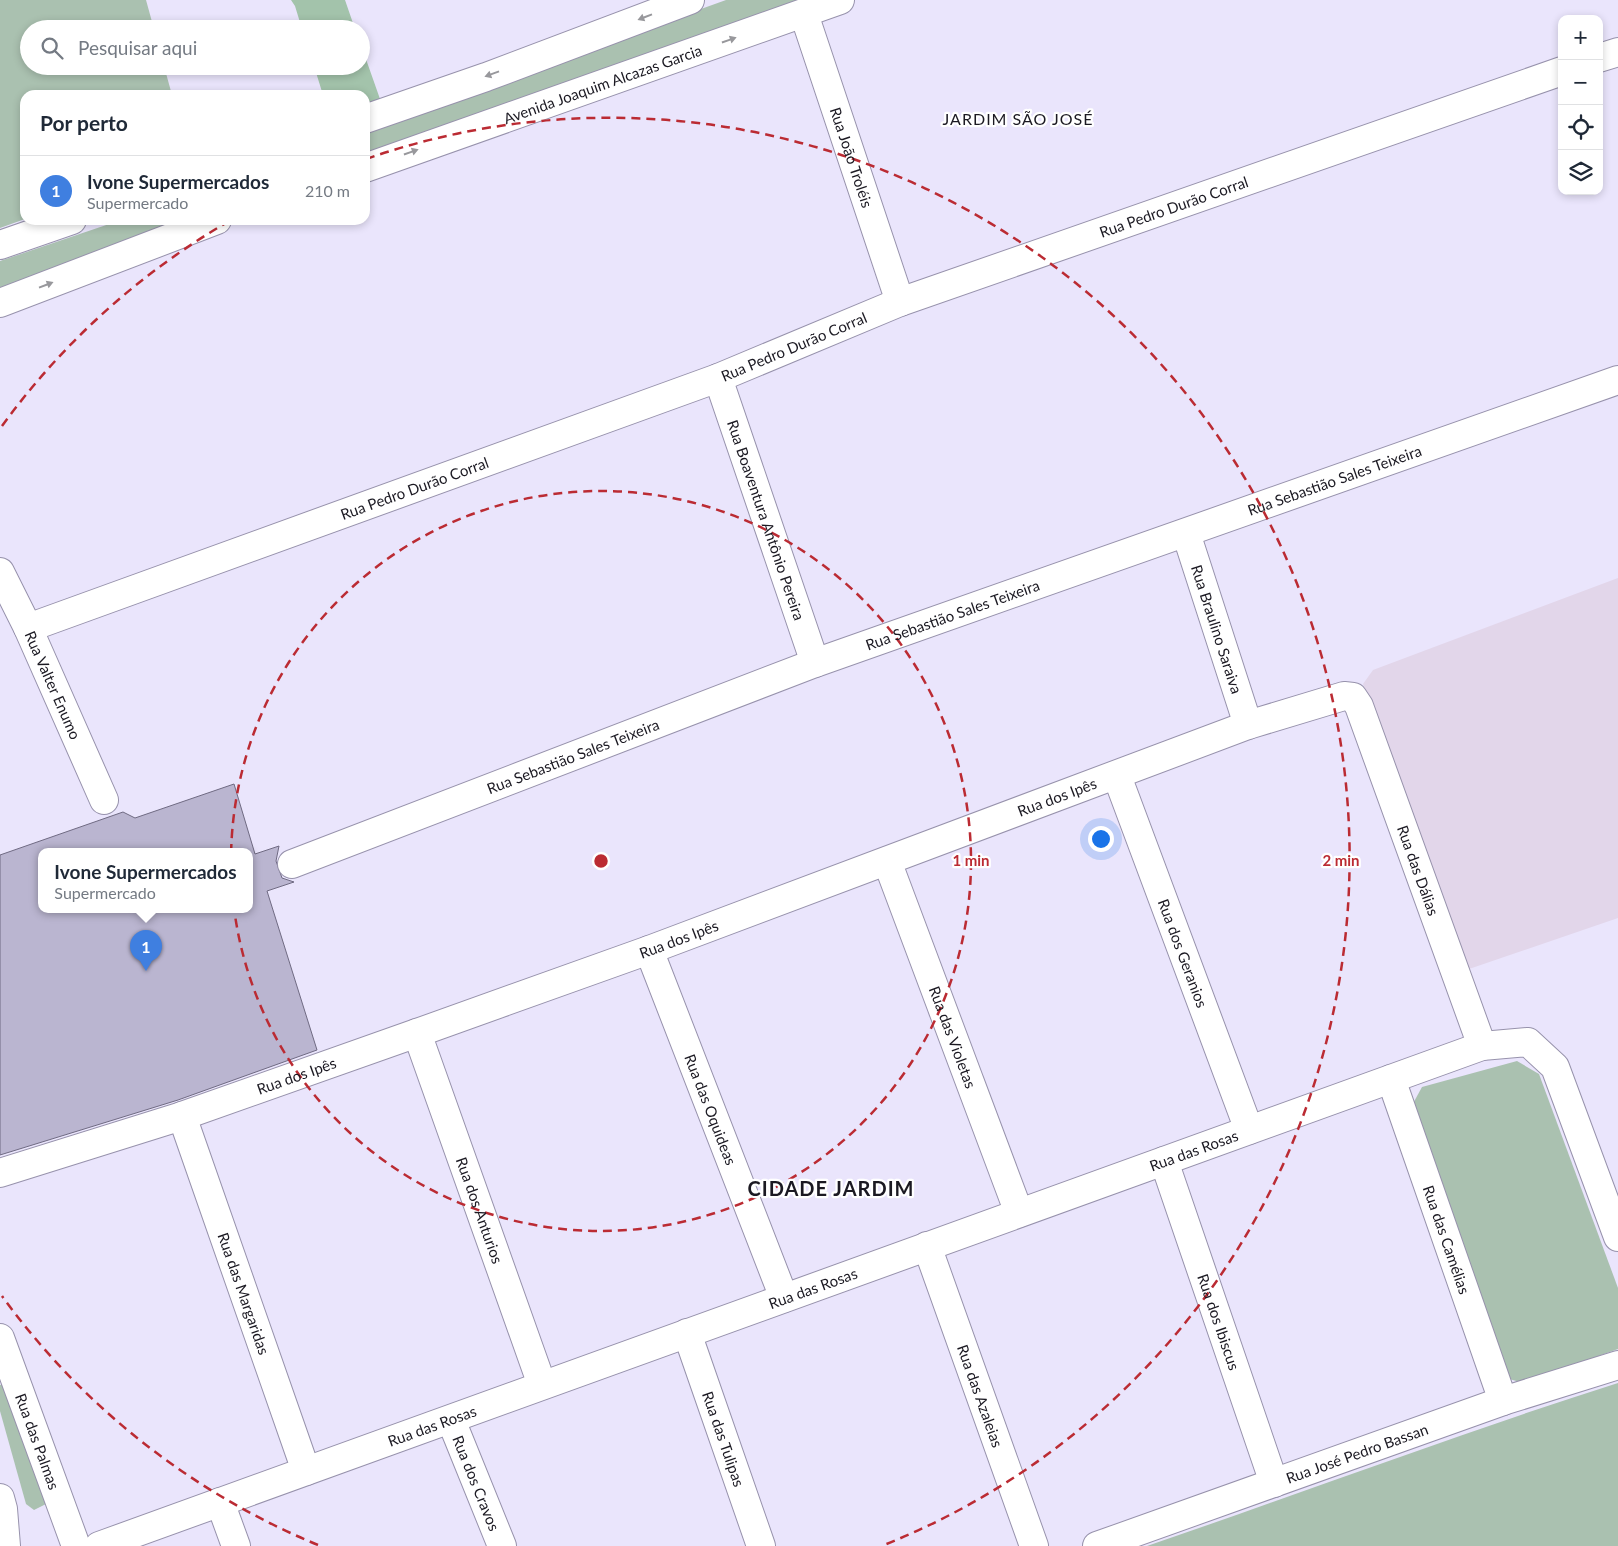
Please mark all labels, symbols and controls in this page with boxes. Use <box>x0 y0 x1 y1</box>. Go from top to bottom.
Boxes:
one-way arrow <box>637 14 652 21</box>
map controls <box>1558 15 1603 195</box>
button: + <box>1558 15 1603 60</box>
search box <box>20 20 370 75</box>
icon: search <box>38 34 66 62</box>
text: Pesquisar aqui <box>78 36 197 59</box>
one-way arrow <box>722 36 737 43</box>
street label: Avenida Joaquim Alcazas Garcia <box>501 41 704 127</box>
button: − <box>1558 60 1603 105</box>
one-way arrow <box>485 71 500 78</box>
street label: Rua João Troléis <box>827 105 877 210</box>
button: locate <box>1558 105 1603 150</box>
district label: JARDIM SÃO JOSÉ <box>943 109 1094 128</box>
text: Por perto <box>40 110 128 135</box>
one-way arrow <box>404 148 419 156</box>
button: layers <box>1558 150 1603 195</box>
text: Ivone Supermercados <box>87 170 269 193</box>
street label: Rua Pedro Durão Corral <box>1097 172 1250 241</box>
text: 1 <box>51 181 61 200</box>
text: 210 m <box>305 181 350 200</box>
text: Supermercado <box>87 193 188 212</box>
one-way arrow <box>38 281 53 288</box>
street label: Rua Pedro Durão Corral <box>718 308 869 385</box>
street label: Rua Boaventura Antônio Pereira <box>724 417 809 623</box>
street label: Rua Sebastião Sales Teixeira <box>1245 441 1424 519</box>
street label: Rua Pedro Durão Corral <box>338 453 491 523</box>
street label: Rua Braulino Saraiva <box>1188 562 1246 696</box>
street label: Rua Sebastião Sales Teixeira <box>863 576 1042 653</box>
street label: Rua Valter Enumo <box>21 628 85 742</box>
street label: Rua Sebastião Sales Teixeira <box>484 715 662 797</box>
street label: Rua dos Ipês <box>1015 774 1099 820</box>
street label: Rua das Dálias <box>1394 823 1443 918</box>
your location <box>1088 826 1114 852</box>
popup <box>38 848 253 913</box>
text: 1 min <box>952 851 990 869</box>
text: 2 min <box>1322 851 1360 869</box>
centre of rings <box>592 852 610 870</box>
text: Ivone Supermercados <box>54 860 237 883</box>
text: Supermercado <box>54 883 156 902</box>
street label: Rua dos Geranios <box>1155 896 1211 1010</box>
street label: Rua dos Ipês <box>637 916 721 962</box>
pin: 1 <box>130 930 162 971</box>
street label: Rua das Violetas <box>926 984 980 1091</box>
street label: Rua das Oquideas <box>681 1051 741 1167</box>
street label: Rua dos Ipês <box>254 1053 338 1098</box>
street label: Rua das Rosas <box>1147 1126 1240 1175</box>
street label: Rua dos Anturios <box>453 1154 507 1266</box>
district label: CIDADE JARDIM <box>748 1176 914 1200</box>
street label: Rua das Camélias <box>1420 1183 1474 1296</box>
street label: Rua das Margaridas <box>214 1230 274 1357</box>
street label: Rua das Rosas <box>766 1264 860 1312</box>
street label: Rua dos Ibiscus <box>1194 1271 1244 1372</box>
street label: Rua das Azaleias <box>954 1342 1007 1450</box>
street label: Rua das Tulipas <box>699 1389 749 1489</box>
street label: Rua das Palmas <box>12 1391 64 1492</box>
street label: Rua das Rosas <box>385 1401 479 1450</box>
street label: Rua José Pedro Bassan <box>1283 1420 1430 1487</box>
street label: Rua dos Cravos <box>449 1433 504 1533</box>

